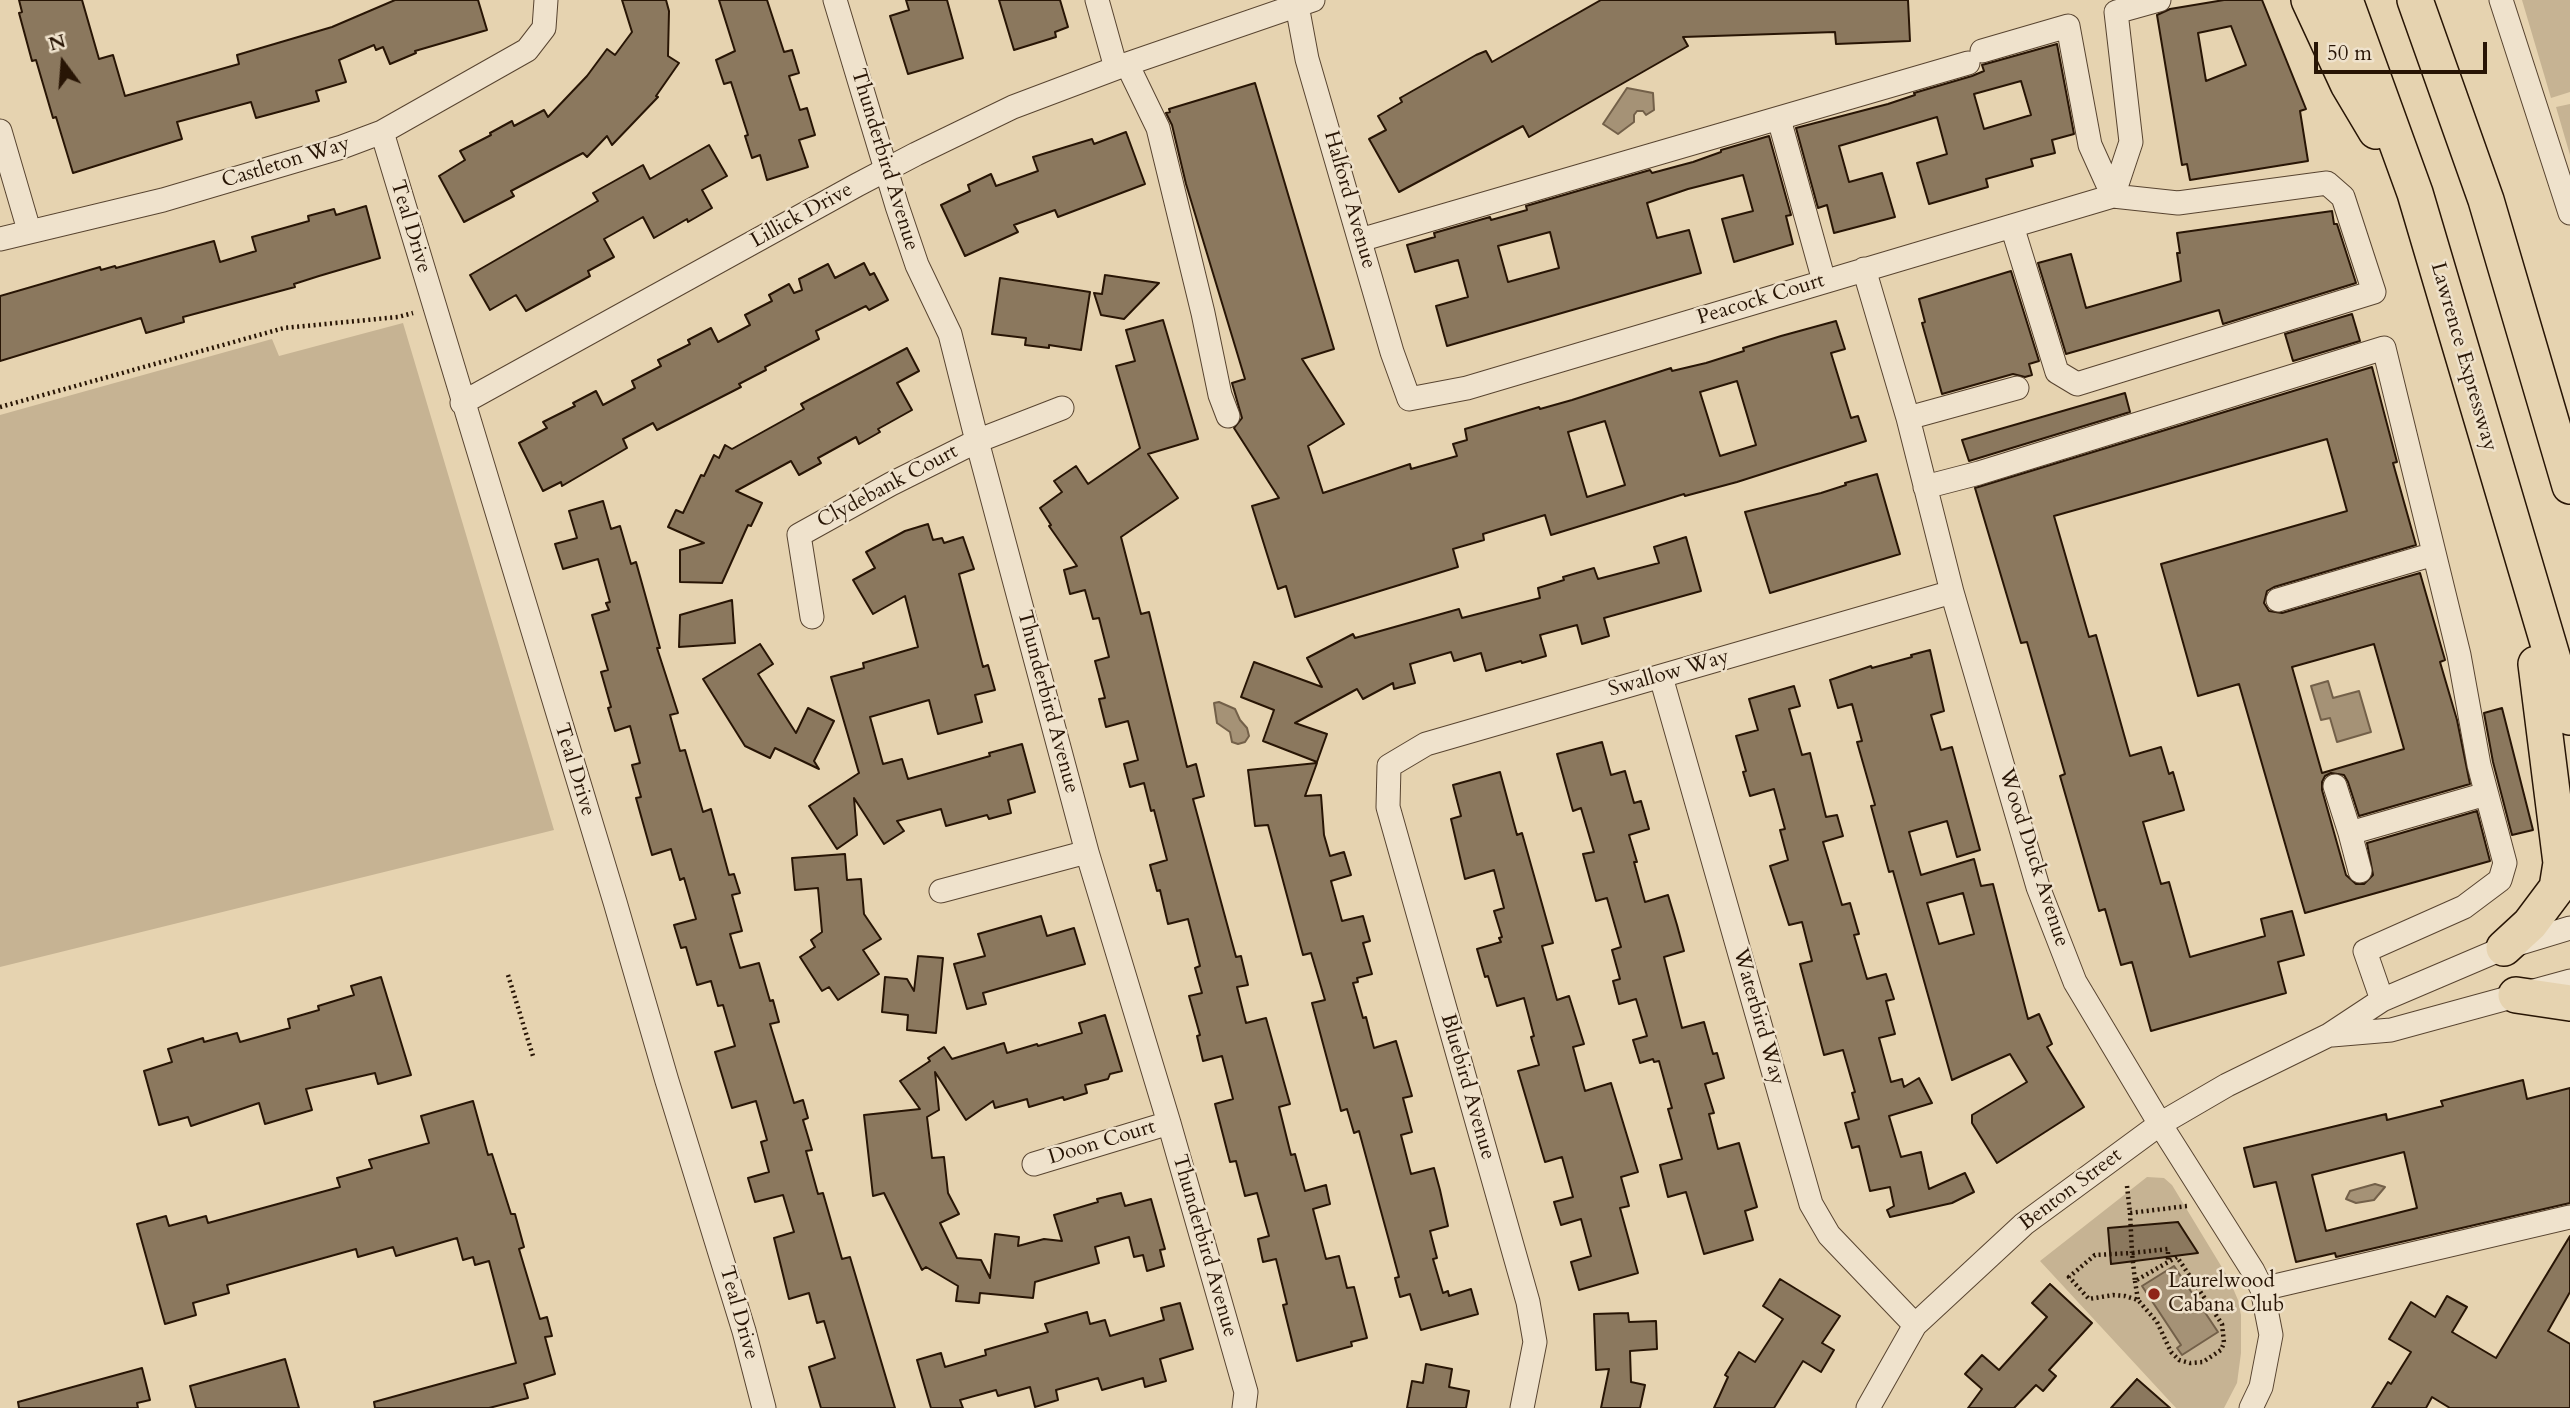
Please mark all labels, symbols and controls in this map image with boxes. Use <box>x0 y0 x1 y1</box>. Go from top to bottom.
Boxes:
north arrow <box>28 28 98 98</box>
text: N <box>46 28 69 58</box>
scale bar <box>2318 28 2491 72</box>
text: 50 m <box>2327 39 2372 68</box>
street label: Thunderbird Avenue <box>844 66 924 254</box>
street label: Halford Avenue <box>1317 128 1381 272</box>
street label: Castleton Way <box>219 132 353 194</box>
street label: Teal Drive <box>384 178 436 276</box>
street label: Lillick Drive <box>747 178 857 254</box>
street label: Lawrence Expressway <box>2424 260 2502 454</box>
street label: Peacock Court <box>1694 269 1828 331</box>
street label: Clydebank Court <box>813 439 963 535</box>
street label: Thunderbird Avenue <box>1010 608 1084 796</box>
street label: Swallow Way <box>1606 645 1732 703</box>
street label: Teal Drive <box>548 721 600 819</box>
street label: Wood Duck Avenue <box>1992 766 2074 950</box>
street label: Waterbird Way <box>1726 946 1790 1088</box>
street label: Bluebird Avenue <box>1434 1011 1500 1163</box>
street label: Doon Court <box>1045 1115 1159 1171</box>
street label: Benton Street <box>2015 1143 2127 1237</box>
street label: Thunderbird Avenue <box>1166 1152 1242 1340</box>
street label: Teal Drive <box>713 1263 763 1363</box>
place label: Laurelwood Cabana Club <box>2168 1269 2284 1319</box>
marker: Laurelwood Cabana Club <box>2146 1286 2162 1302</box>

